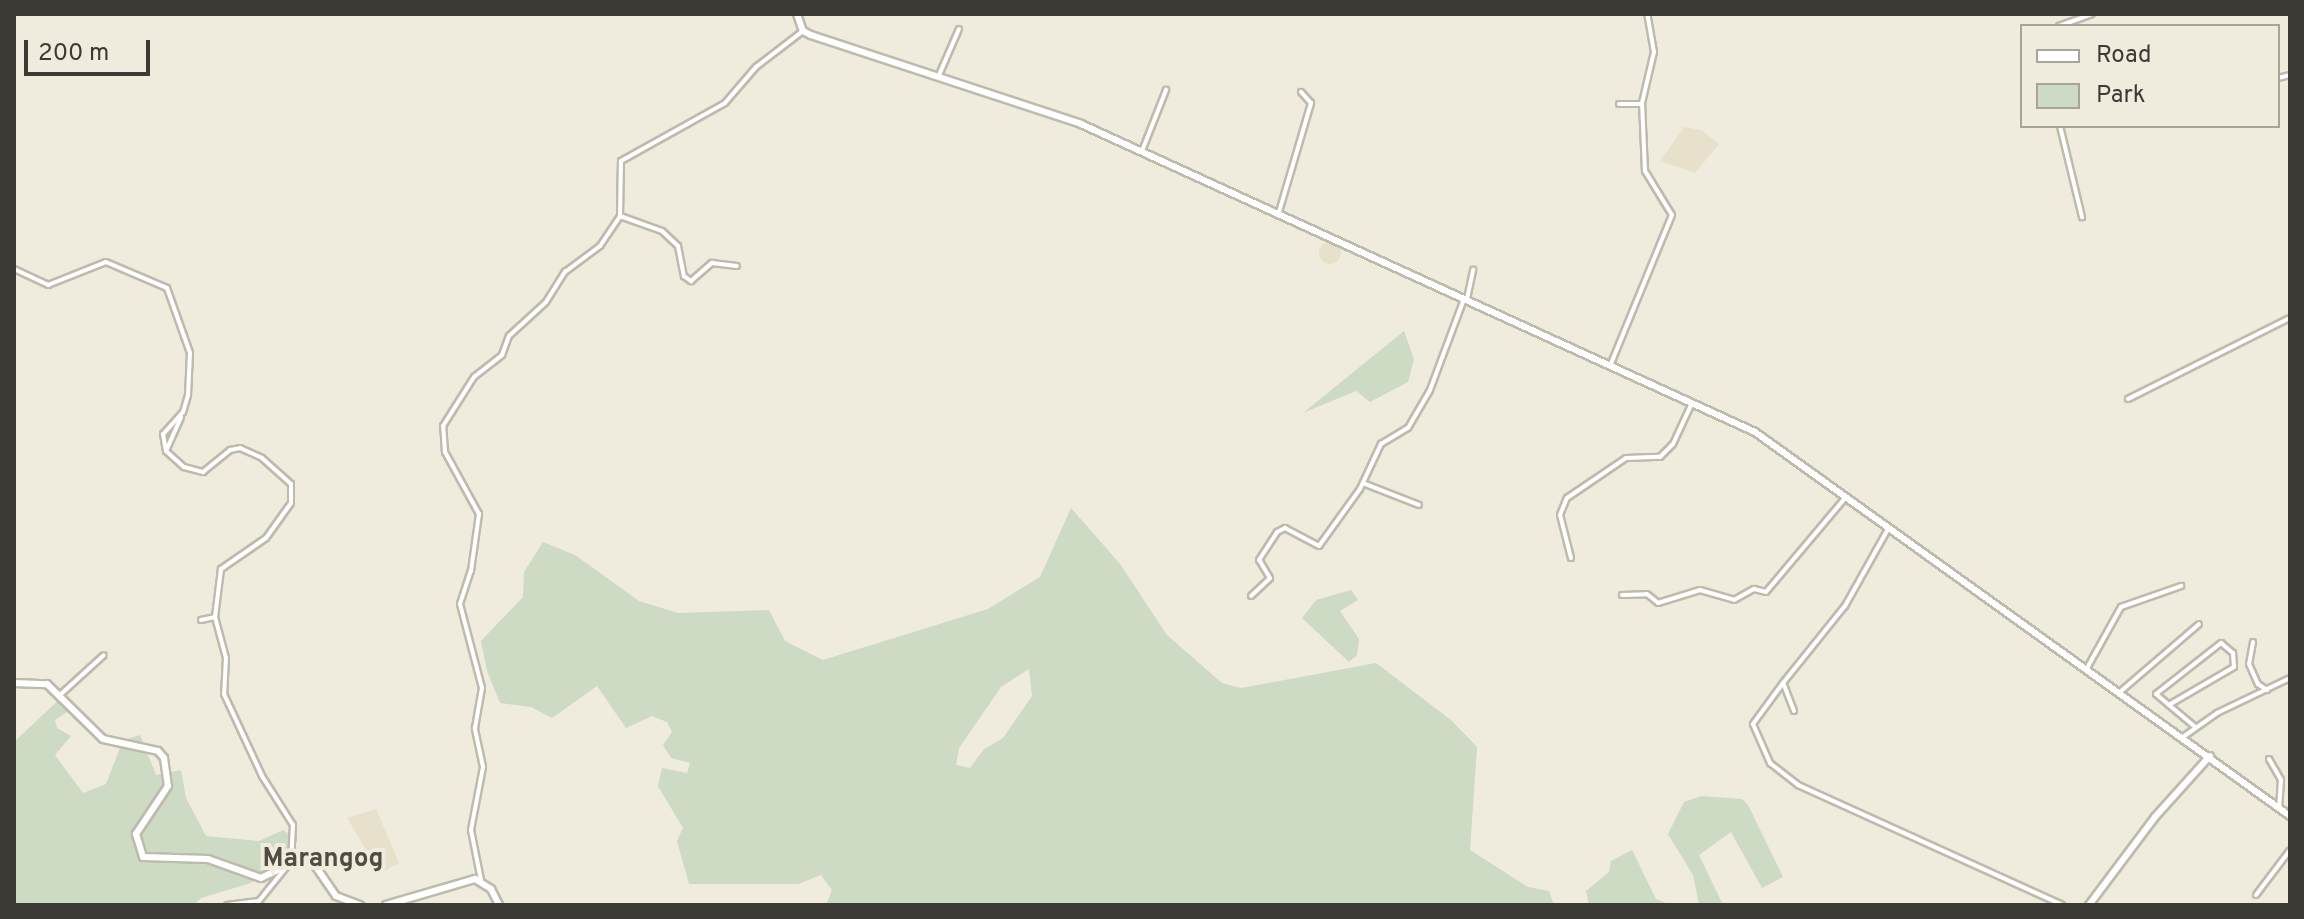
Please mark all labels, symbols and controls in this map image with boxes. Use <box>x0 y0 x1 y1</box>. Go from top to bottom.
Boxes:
scale bar <box>28 24 154 74</box>
legend <box>2020 24 2280 128</box>
text: 200 m <box>38 39 109 69</box>
text: Road <box>2096 41 2152 71</box>
text: Park <box>2096 81 2146 111</box>
district label: Marangog <box>262 844 384 876</box>

